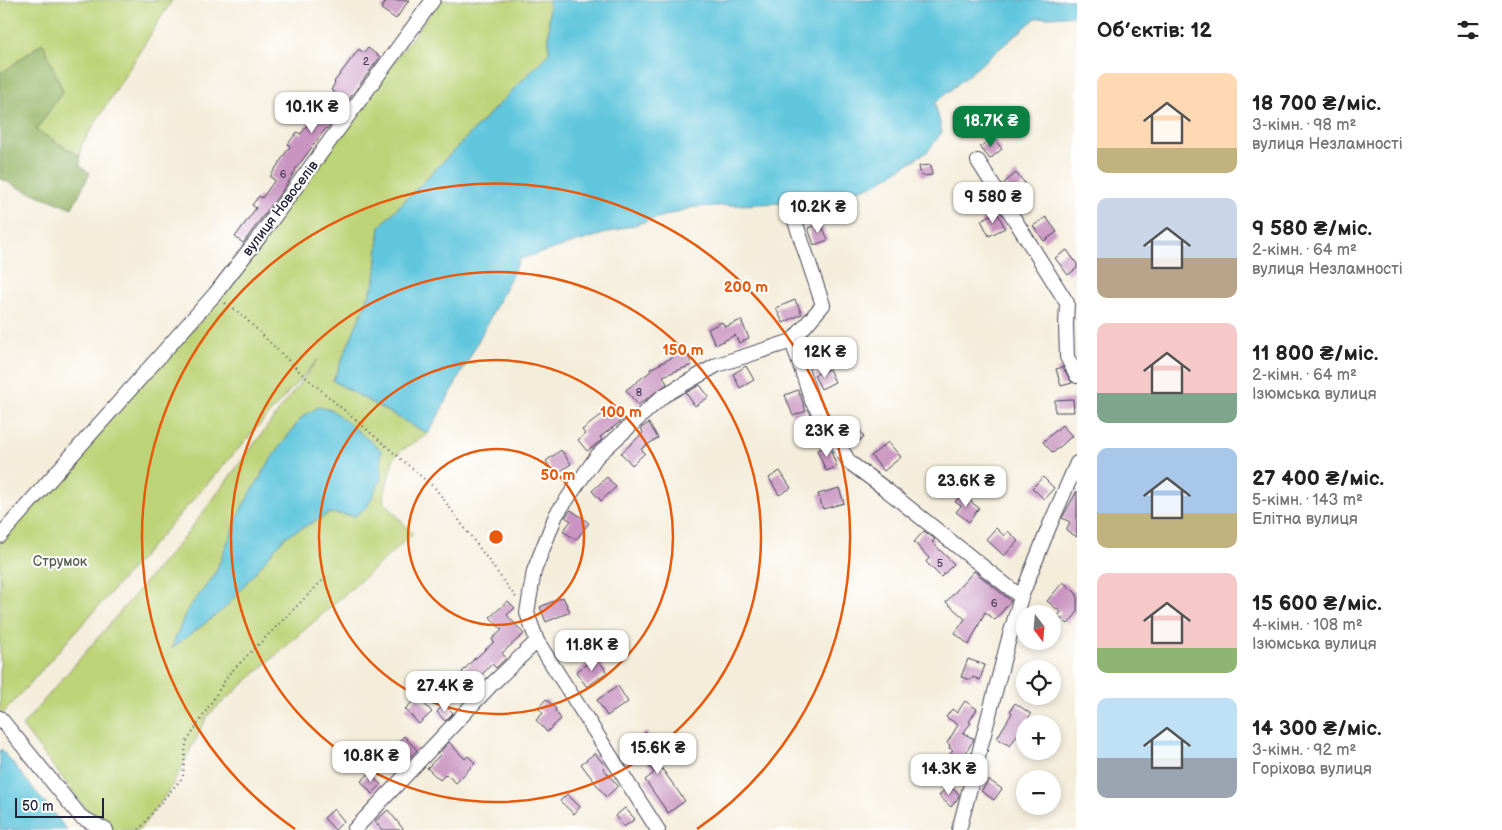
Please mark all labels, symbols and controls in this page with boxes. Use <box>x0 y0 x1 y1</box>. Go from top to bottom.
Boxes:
icon: filters <box>1454 16 1482 44</box>
text: Об’єктів: 12 <box>1097 18 1212 43</box>
house number: 2 <box>363 55 370 68</box>
text: 18 700 ₴/міс. <box>1252 91 1381 116</box>
pin: 10.1K ₴ <box>266 92 358 134</box>
icon: home <box>1137 93 1197 153</box>
text: 10.1K ₴ <box>286 98 338 117</box>
pin: 18.7K ₴ <box>945 106 1037 148</box>
text: 18.7K ₴ <box>964 112 1018 131</box>
text: 3-кімн. · 98 m² <box>1252 116 1356 135</box>
text: вулиця Незламності <box>1252 135 1403 154</box>
street label: вулиця Новоселів <box>239 157 322 259</box>
house number: 6 <box>280 168 287 181</box>
pin: 9 580 ₴ <box>947 182 1039 224</box>
text: 9 580 ₴ <box>964 188 1022 207</box>
pin: 10.2K ₴ <box>772 192 864 234</box>
text: 10.2K ₴ <box>790 198 846 217</box>
text: 9 580 ₴/міс. <box>1252 216 1372 241</box>
icon: home <box>1137 218 1197 278</box>
text: 2-кімн. · 64 m² <box>1252 241 1357 260</box>
text: вулиця Незламності <box>1252 260 1403 279</box>
text: 200 m <box>724 278 768 297</box>
pin: 12K ₴ <box>790 336 860 379</box>
text: 150 m <box>662 341 704 360</box>
text: 11 800 ₴/міс. <box>1252 341 1378 366</box>
text: 12K ₴ <box>804 343 846 362</box>
icon: home <box>1137 343 1197 403</box>
text: 2-кімн. · 64 m² <box>1252 366 1357 385</box>
text: Ізюмська вулиця <box>1252 385 1377 404</box>
house number: 8 <box>636 386 642 399</box>
text: 100 m <box>600 403 642 422</box>
pin: 23K ₴ <box>792 416 862 458</box>
text: 23K ₴ <box>805 422 849 441</box>
text: 50 m <box>541 466 576 485</box>
pin: 23.6K ₴ <box>920 466 1012 508</box>
text: 27 400 ₴/міс. <box>1252 466 1384 491</box>
icon: home <box>1137 468 1197 528</box>
text: 23.6K ₴ <box>937 472 995 491</box>
text: 5-кімн. · 143 m² <box>1252 491 1363 510</box>
text: Елітна вулиця <box>1252 510 1358 529</box>
centre of rings <box>487 528 505 546</box>
park label: Струмок <box>33 553 88 570</box>
house number: 5 <box>937 557 943 570</box>
text: 15 600 ₴/міс. <box>1252 591 1382 616</box>
icon: home <box>1137 593 1197 653</box>
house number: 6 <box>991 597 998 610</box>
north arrow <box>1016 605 1061 650</box>
map controls <box>1016 605 1061 815</box>
text: 4-кімн. · 108 m² <box>1252 616 1363 635</box>
pin: 11.8K ₴ <box>546 630 638 672</box>
text: Ізюмська вулиця <box>1252 635 1377 654</box>
text: 11.8K ₴ <box>566 636 618 655</box>
button: locate <box>1016 660 1061 705</box>
pin: 27.4K ₴ <box>399 670 491 713</box>
text: 27.4K ₴ <box>417 677 473 696</box>
button: + <box>1016 715 1061 760</box>
text: 14 300 ₴/міс. <box>1252 716 1382 741</box>
icon: home <box>1137 718 1197 778</box>
pin: 15.6K ₴ <box>612 732 704 775</box>
text: 15.6K ₴ <box>630 739 686 758</box>
pin: 10.8K ₴ <box>325 740 417 783</box>
text: 3-кімн. · 92 m² <box>1252 741 1356 760</box>
text: 10.8K ₴ <box>343 747 399 766</box>
pin: 14.3K ₴ <box>903 754 995 796</box>
text: 14.3K ₴ <box>922 760 976 779</box>
text: Горіхова вулиця <box>1252 760 1372 779</box>
button: − <box>1016 770 1061 815</box>
scale bar <box>15 795 104 818</box>
text: 50 m <box>22 798 54 815</box>

